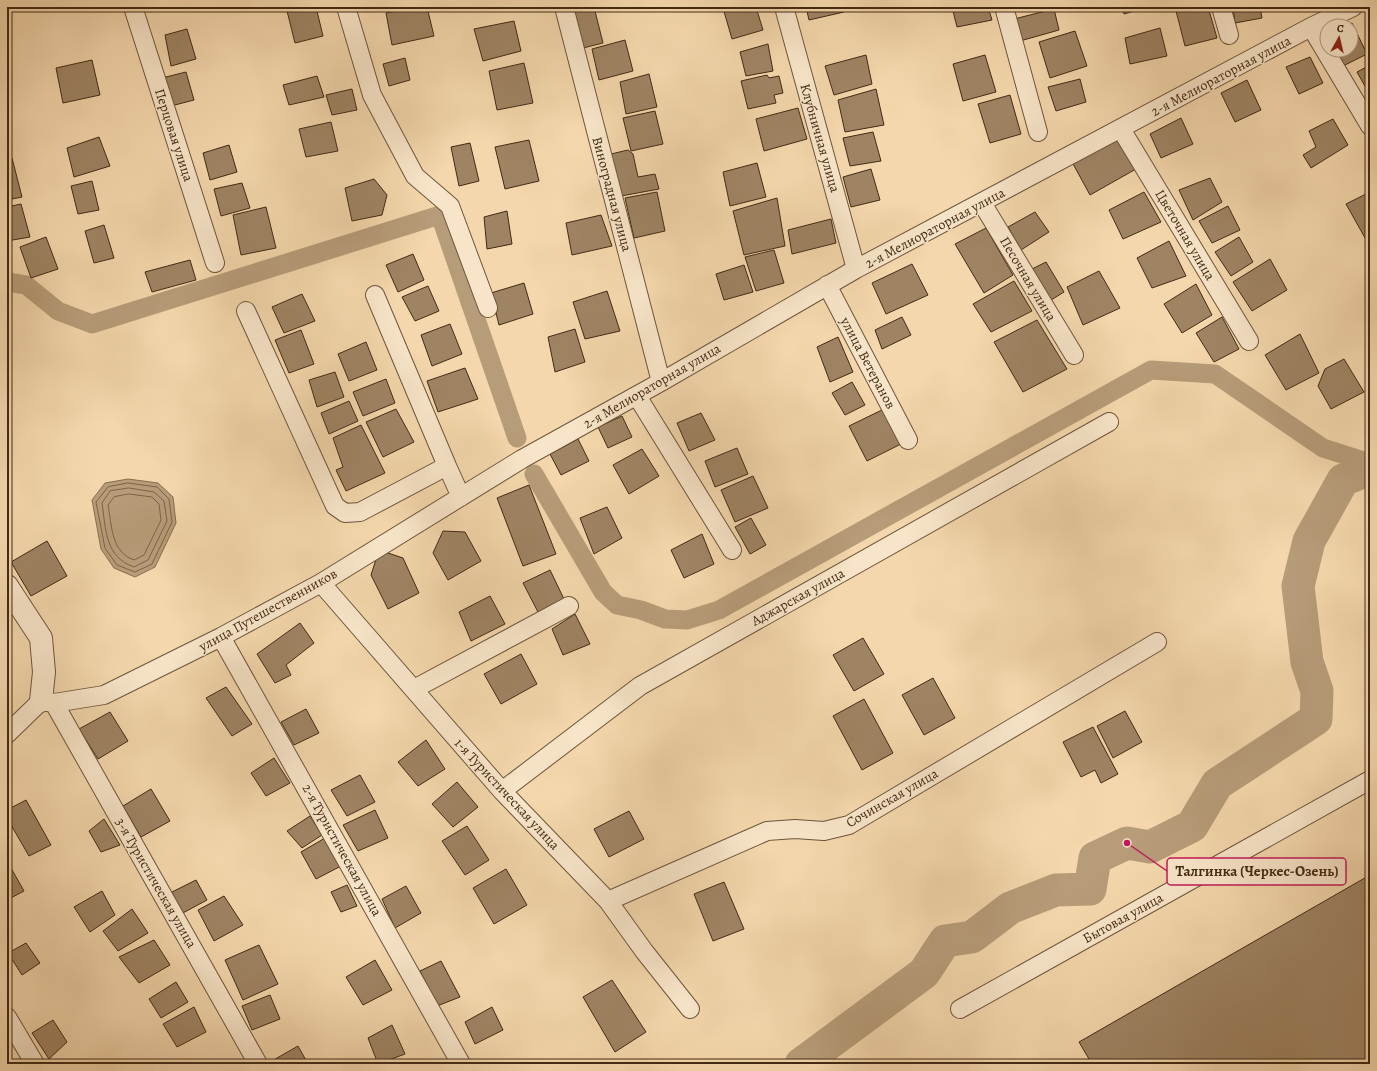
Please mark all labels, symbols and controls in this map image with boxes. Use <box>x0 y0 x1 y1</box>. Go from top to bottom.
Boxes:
north arrow <box>1319 18 1359 58</box>
text: С <box>1336 21 1345 37</box>
street label: 2-я Мелиораторная улица <box>1148 31 1295 121</box>
street label: Клубничная улица <box>795 81 845 195</box>
street label: Перцовая улица <box>150 86 198 184</box>
street label: Виноградная улица <box>588 135 637 254</box>
street label: 2-я Мелиораторная улица <box>862 183 1009 273</box>
street label: Цветочная улица <box>1150 186 1220 284</box>
street label: Песочная улица <box>995 233 1061 325</box>
street label: улица Ветеранов <box>835 313 900 413</box>
street label: 2-я Мелиораторная улица <box>580 339 725 433</box>
street label: Аджарская улица <box>747 563 849 631</box>
street label: улица Путешественников <box>195 564 341 656</box>
street label: 1-я Туристическая улица <box>450 734 564 854</box>
street label: Сочинская улица <box>842 764 942 832</box>
street label: 2-я Туристическая улица <box>298 780 387 920</box>
street label: 3-я Туристическая улица <box>111 814 201 952</box>
callout: Талгинка (Черкес-Озень) <box>1167 858 1346 885</box>
text: Талгинка (Черкес-Озень) <box>1175 861 1339 881</box>
street label: Бытовая улица <box>1079 888 1167 948</box>

